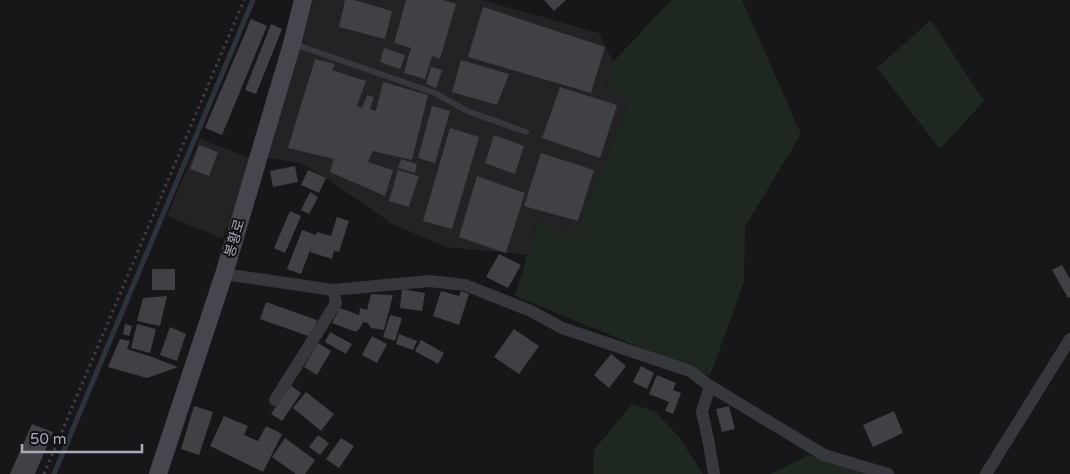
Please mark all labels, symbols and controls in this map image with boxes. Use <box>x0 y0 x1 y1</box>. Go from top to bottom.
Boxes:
street label: 봉황로 <box>221 217 248 259</box>
scale bar <box>22 422 142 454</box>
text: 50 m <box>30 430 67 448</box>

